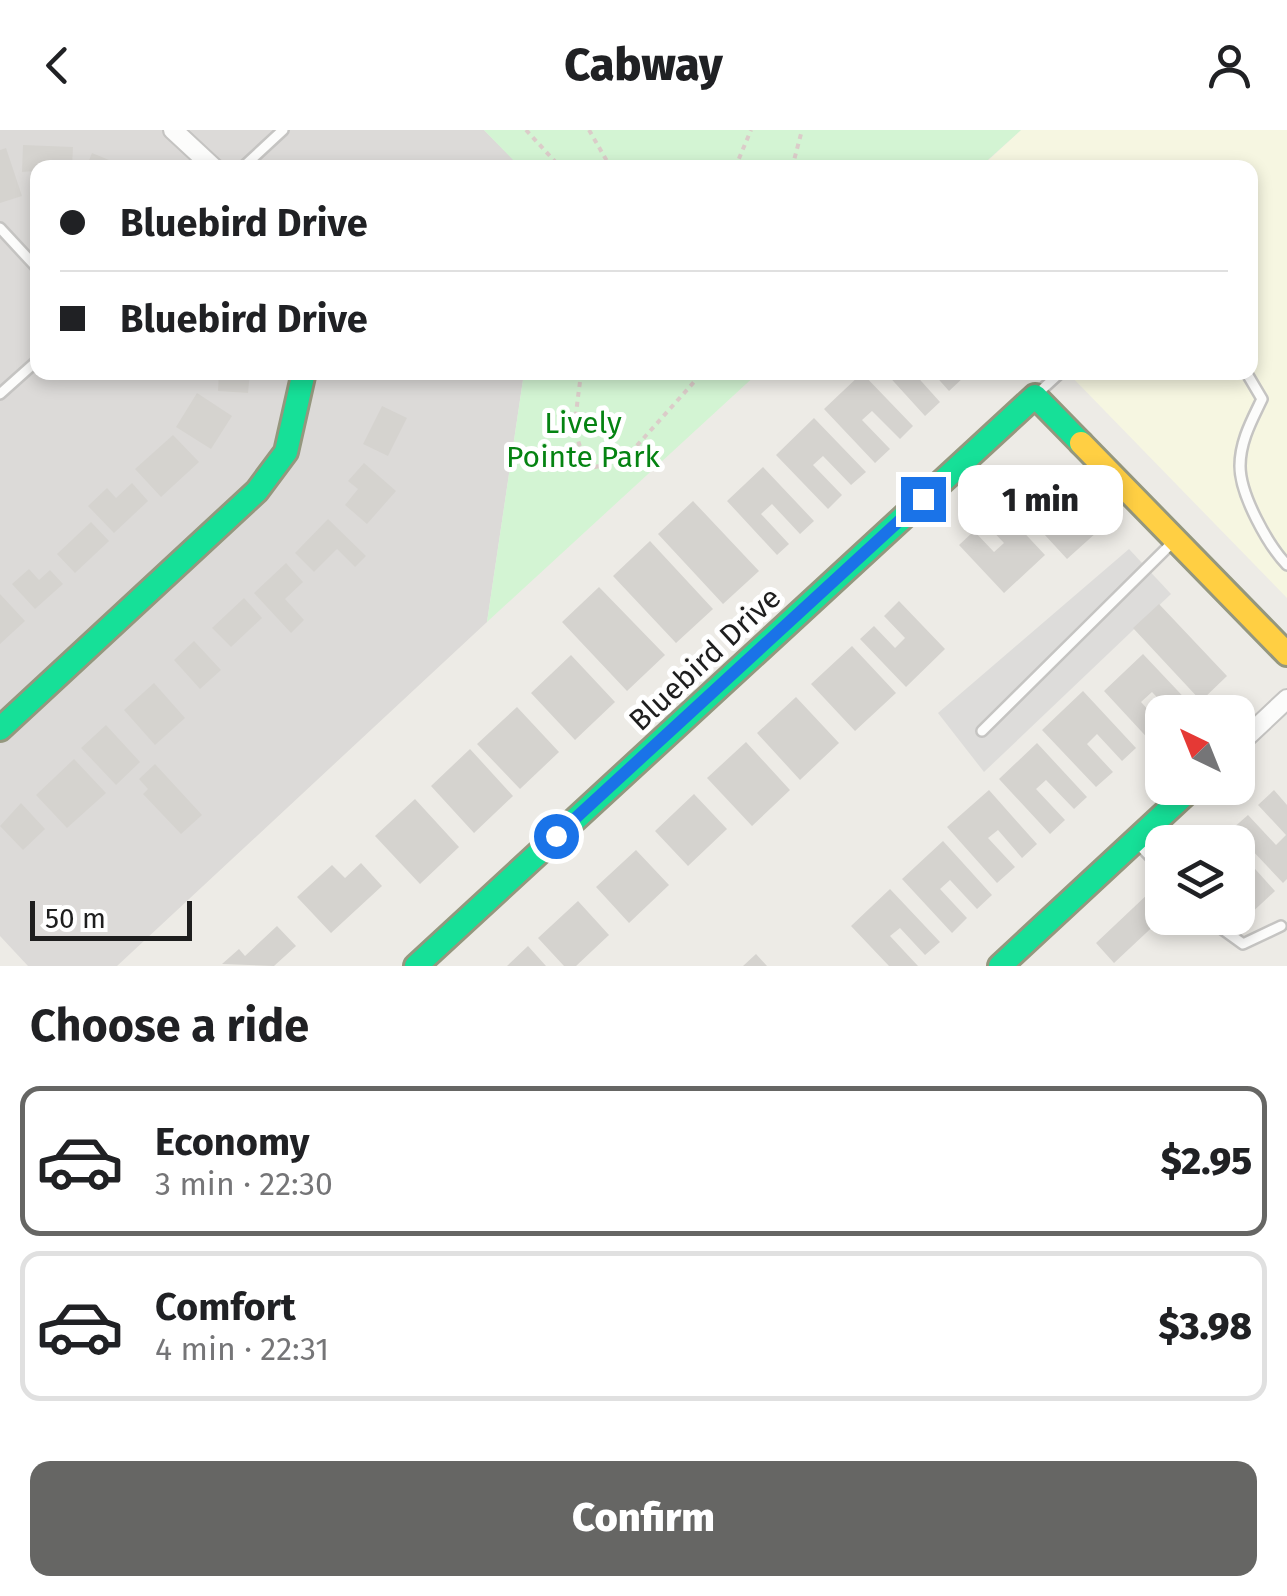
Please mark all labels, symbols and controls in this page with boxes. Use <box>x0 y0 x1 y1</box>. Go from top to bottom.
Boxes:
icon: back <box>30 38 85 93</box>
text: Cabway <box>564 38 723 92</box>
icon: person <box>1202 38 1257 93</box>
text: Bluebird Drive <box>120 200 368 246</box>
text: Bluebird Drive <box>120 296 368 342</box>
park label: Lively Pointe Park <box>506 405 661 475</box>
callout: 1 min <box>958 464 1123 534</box>
route end <box>901 477 946 522</box>
text: 1 min <box>1002 481 1079 519</box>
street label: Bluebird Drive <box>622 580 788 738</box>
north arrow <box>1145 695 1255 805</box>
map controls <box>1145 695 1255 935</box>
route start <box>534 814 579 859</box>
button: layers <box>1145 825 1255 935</box>
scale bar <box>30 896 192 940</box>
text: 50 m <box>45 902 106 935</box>
text: Choose a ride <box>30 999 309 1053</box>
icon: car <box>35 1116 125 1206</box>
text: Economy <box>155 1119 310 1165</box>
text: $2.95 <box>1161 1138 1252 1184</box>
text: 3 min · 22:30 <box>155 1165 333 1203</box>
icon: car <box>35 1281 125 1371</box>
text: Comfort <box>155 1284 296 1330</box>
text: $3.98 <box>1158 1303 1252 1349</box>
text: 4 min · 22:31 <box>155 1330 329 1368</box>
button: Confirm <box>30 1461 1257 1576</box>

